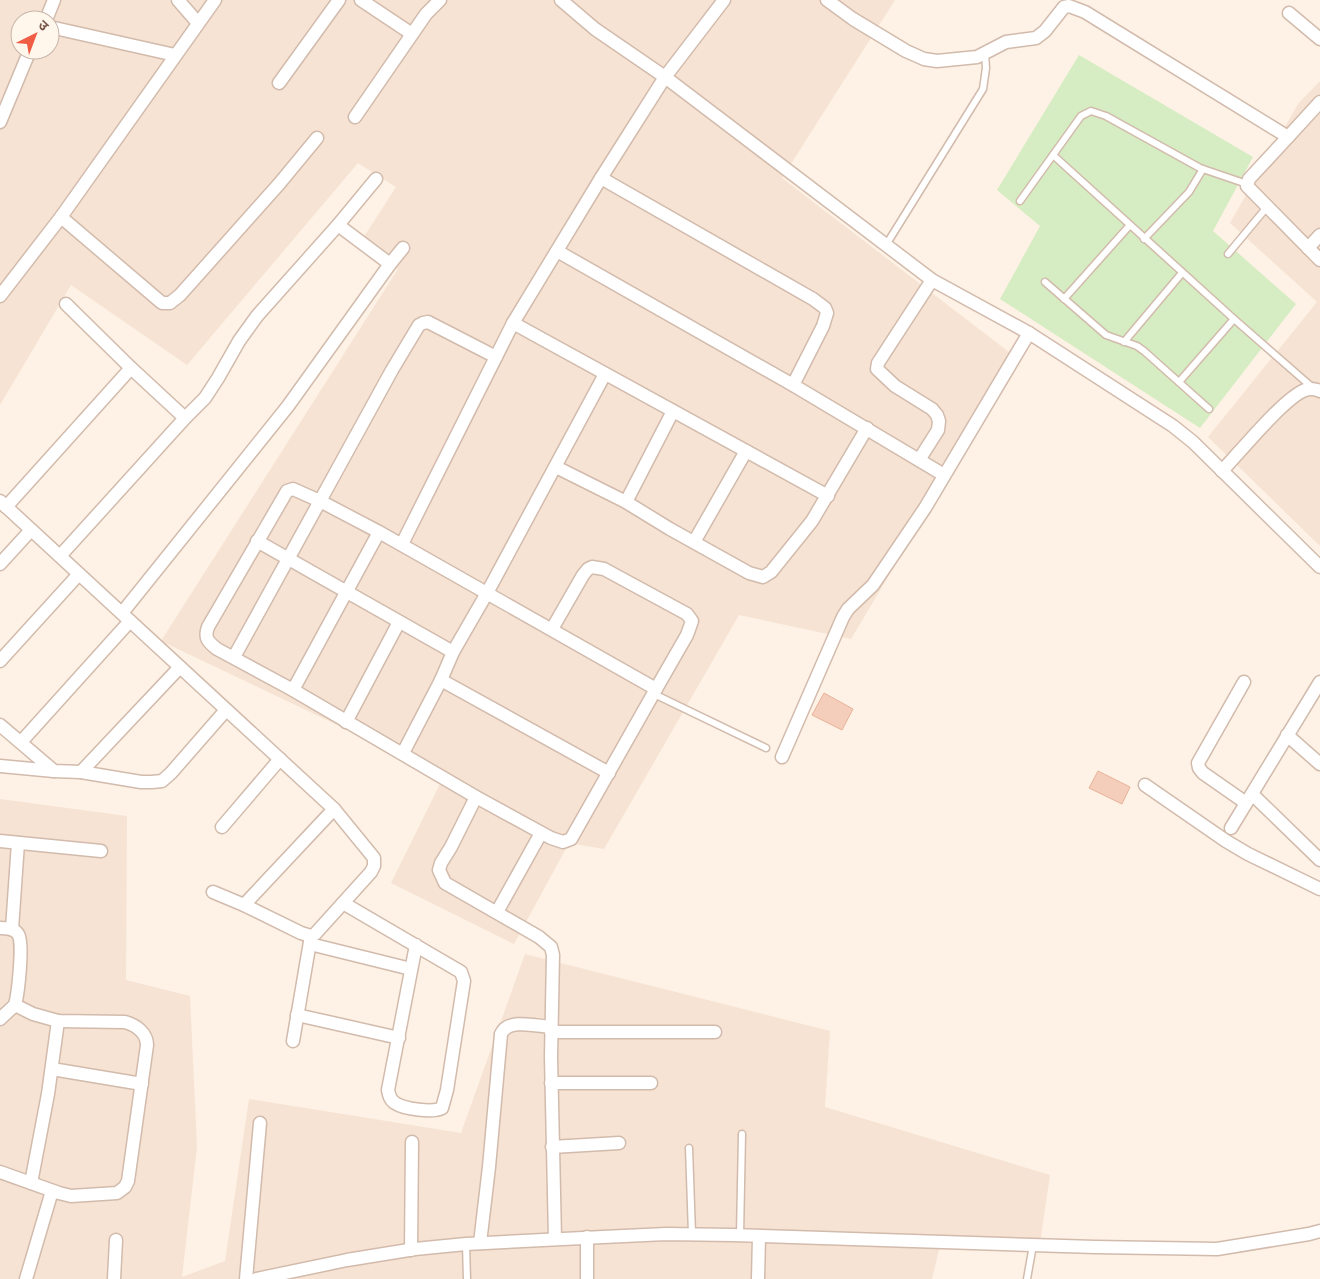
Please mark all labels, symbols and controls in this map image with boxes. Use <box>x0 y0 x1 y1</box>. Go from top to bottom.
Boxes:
north arrow <box>10 10 60 60</box>
text: उ <box>35 17 53 35</box>

